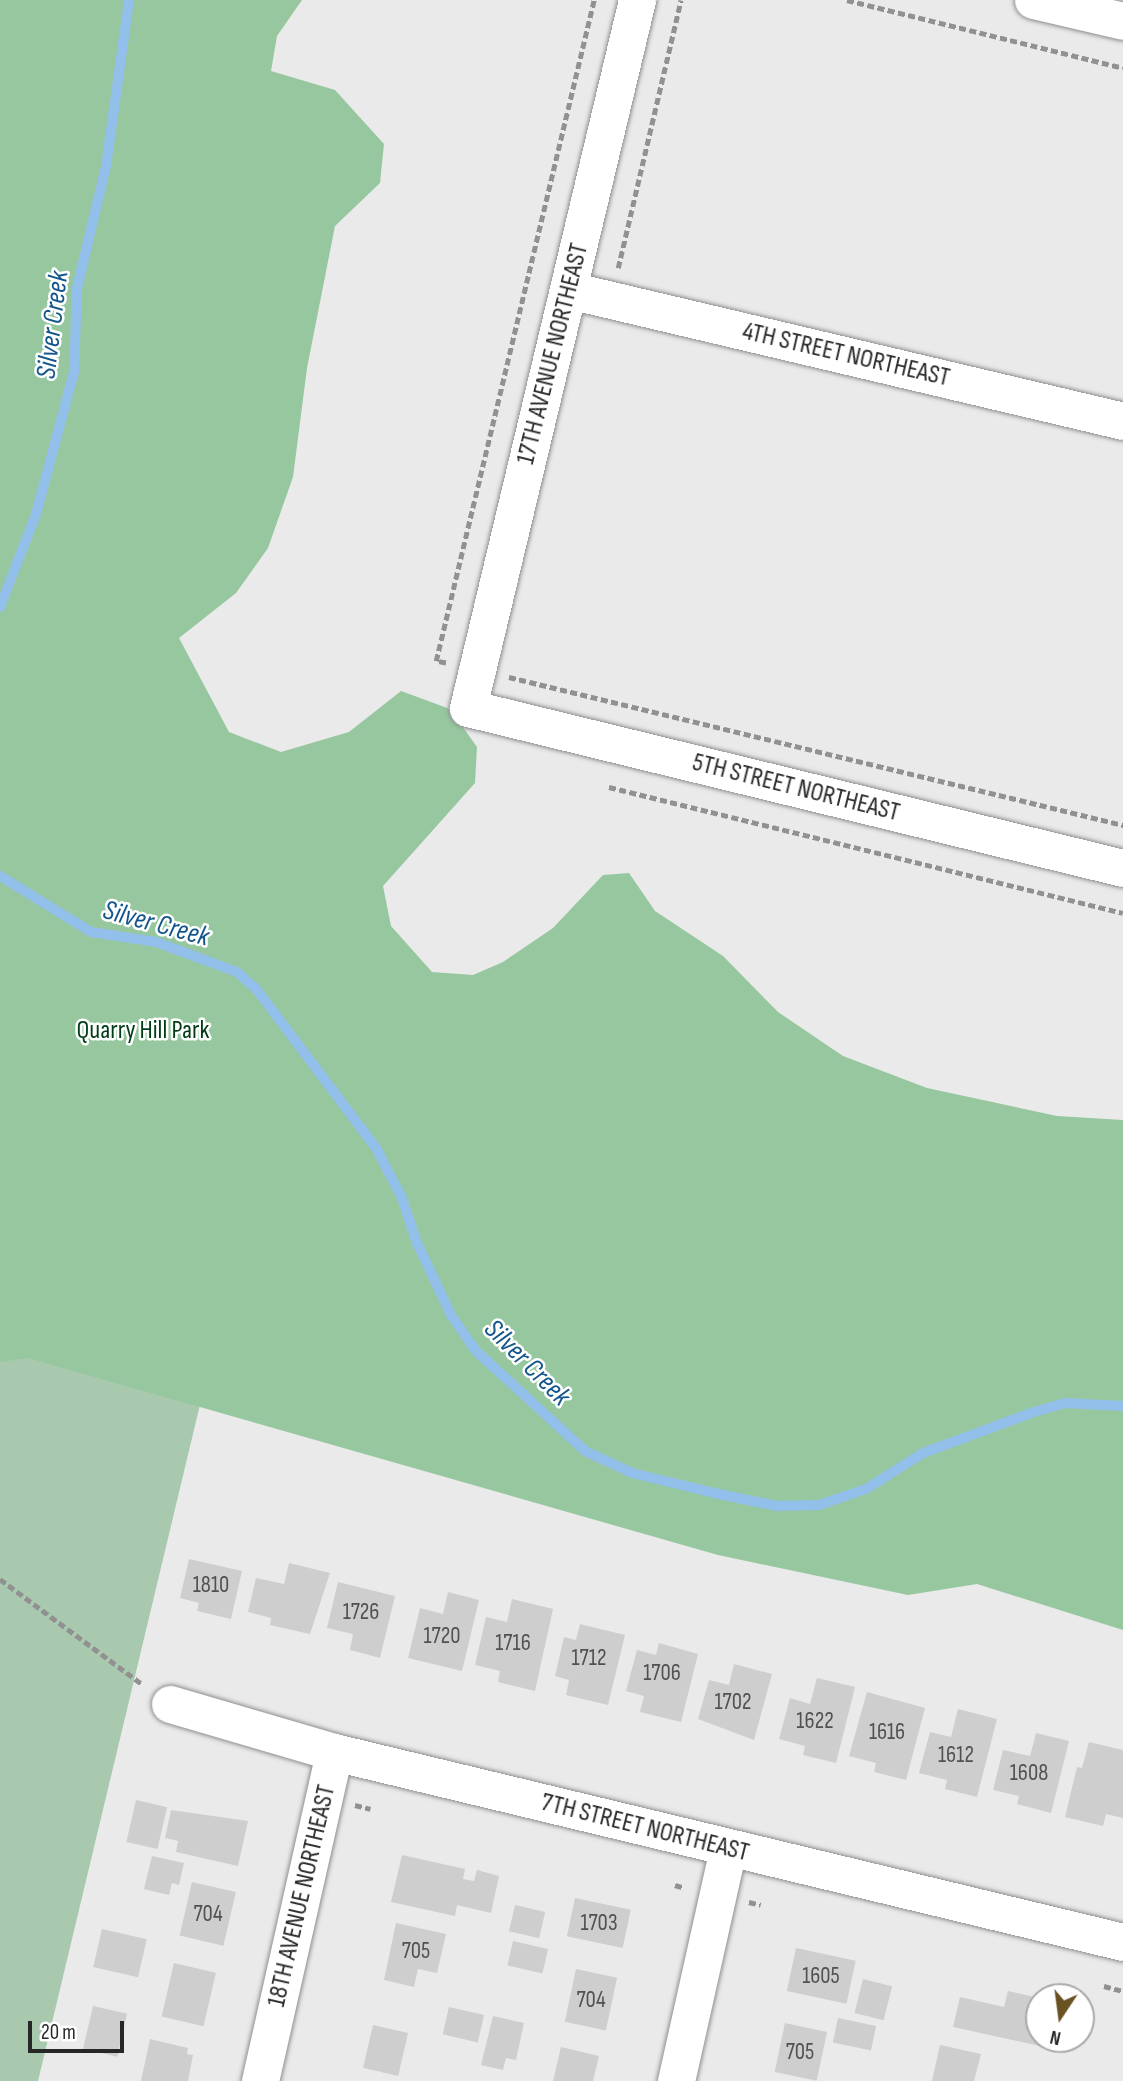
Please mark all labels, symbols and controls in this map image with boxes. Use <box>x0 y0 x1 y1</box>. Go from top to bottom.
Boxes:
street label: 17TH AVENUE NORTHEAST <box>510 240 596 468</box>
water label: Silver Creek <box>30 269 76 381</box>
street label: 4TH STREET NORTHEAST <box>739 316 953 394</box>
street label: 5TH STREET NORTHEAST <box>689 747 903 829</box>
water label: Silver Creek <box>99 894 213 954</box>
park label: Quarry Hill Park <box>77 1015 209 1047</box>
water label: Silver Creek <box>477 1313 577 1413</box>
house number: 1810 <box>193 1571 229 1599</box>
house number: 1726 <box>343 1598 379 1626</box>
house number: 1720 <box>424 1622 460 1650</box>
house number: 1716 <box>495 1629 531 1657</box>
house number: 1712 <box>571 1644 607 1672</box>
house number: 1706 <box>643 1659 681 1687</box>
house number: 1702 <box>715 1688 751 1716</box>
house number: 1622 <box>796 1707 834 1735</box>
house number: 1616 <box>869 1718 905 1746</box>
house number: 1612 <box>938 1741 974 1769</box>
house number: 1608 <box>1010 1759 1048 1787</box>
street label: 18TH AVENUE NORTHEAST <box>261 1782 343 2010</box>
street label: 7TH STREET NORTHEAST <box>538 1787 752 1869</box>
house number: 704 <box>193 1900 223 1928</box>
house number: 1703 <box>580 1909 618 1937</box>
house number: 705 <box>402 1937 430 1965</box>
house number: 1605 <box>802 1962 840 1990</box>
north arrow <box>1025 1983 1095 2053</box>
house number: 704 <box>576 1986 606 2014</box>
scale bar <box>32 2008 128 2052</box>
text: 20 m <box>41 2020 76 2045</box>
text: N <box>1048 2025 1063 2049</box>
house number: 705 <box>786 2038 814 2066</box>

